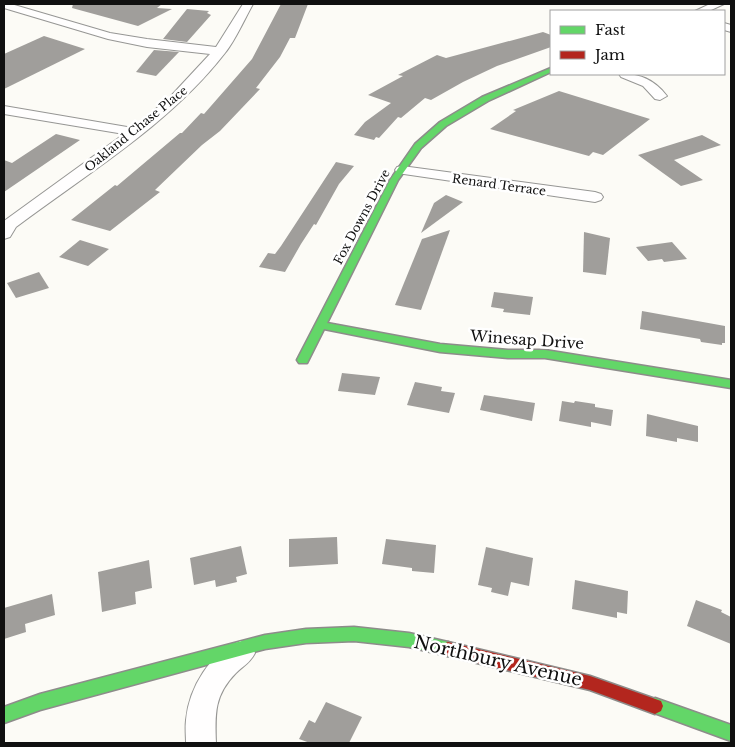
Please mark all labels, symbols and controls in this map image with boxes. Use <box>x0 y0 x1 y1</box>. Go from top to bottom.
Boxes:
legend <box>550 10 725 75</box>
text: Fast <box>595 20 626 39</box>
text: Jam <box>593 45 625 64</box>
street label: Oakland Chase Place <box>81 82 190 175</box>
street label: Fox Downs Drive <box>330 167 393 267</box>
street label: Renard Terrace <box>451 170 547 199</box>
street label: Winesap Drive <box>468 326 585 353</box>
street label: Northbury Avenue <box>412 631 584 691</box>

